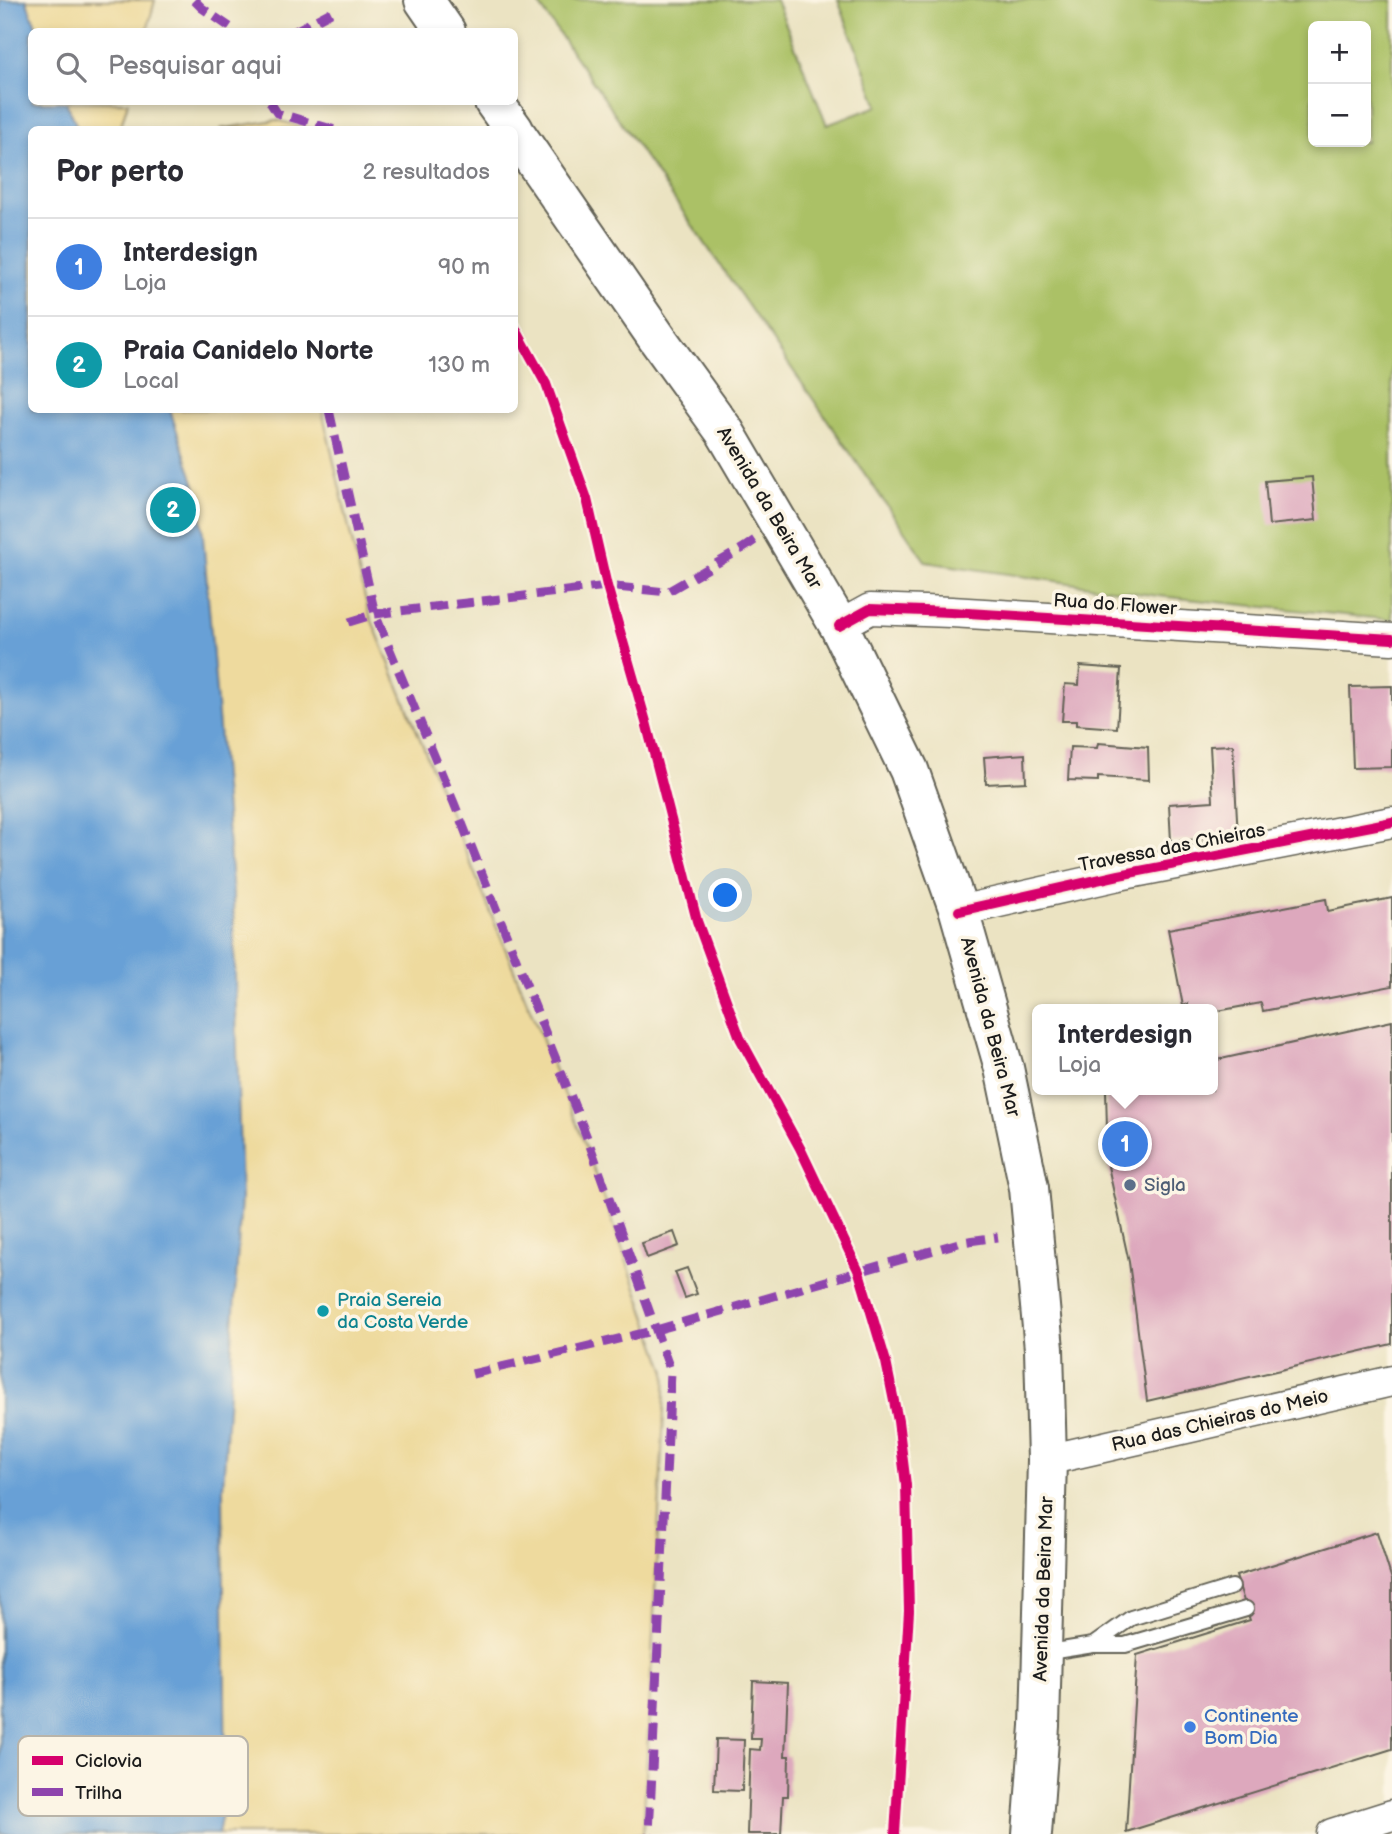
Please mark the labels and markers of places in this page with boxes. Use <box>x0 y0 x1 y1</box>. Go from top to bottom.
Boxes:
pin: 2 <box>150 484 196 536</box>
pin: 1 <box>1102 1118 1148 1170</box>
place label: Sigla <box>1144 1174 1186 1197</box>
marker: Sigla <box>1122 1177 1138 1193</box>
place label: Praia Sereia da Costa Verde <box>337 1289 468 1334</box>
marker: Praia Sereia da Costa Verde <box>315 1303 331 1319</box>
place label: Continente Bom Dia <box>1204 1705 1299 1750</box>
marker: Continente Bom Dia <box>1182 1719 1198 1735</box>

